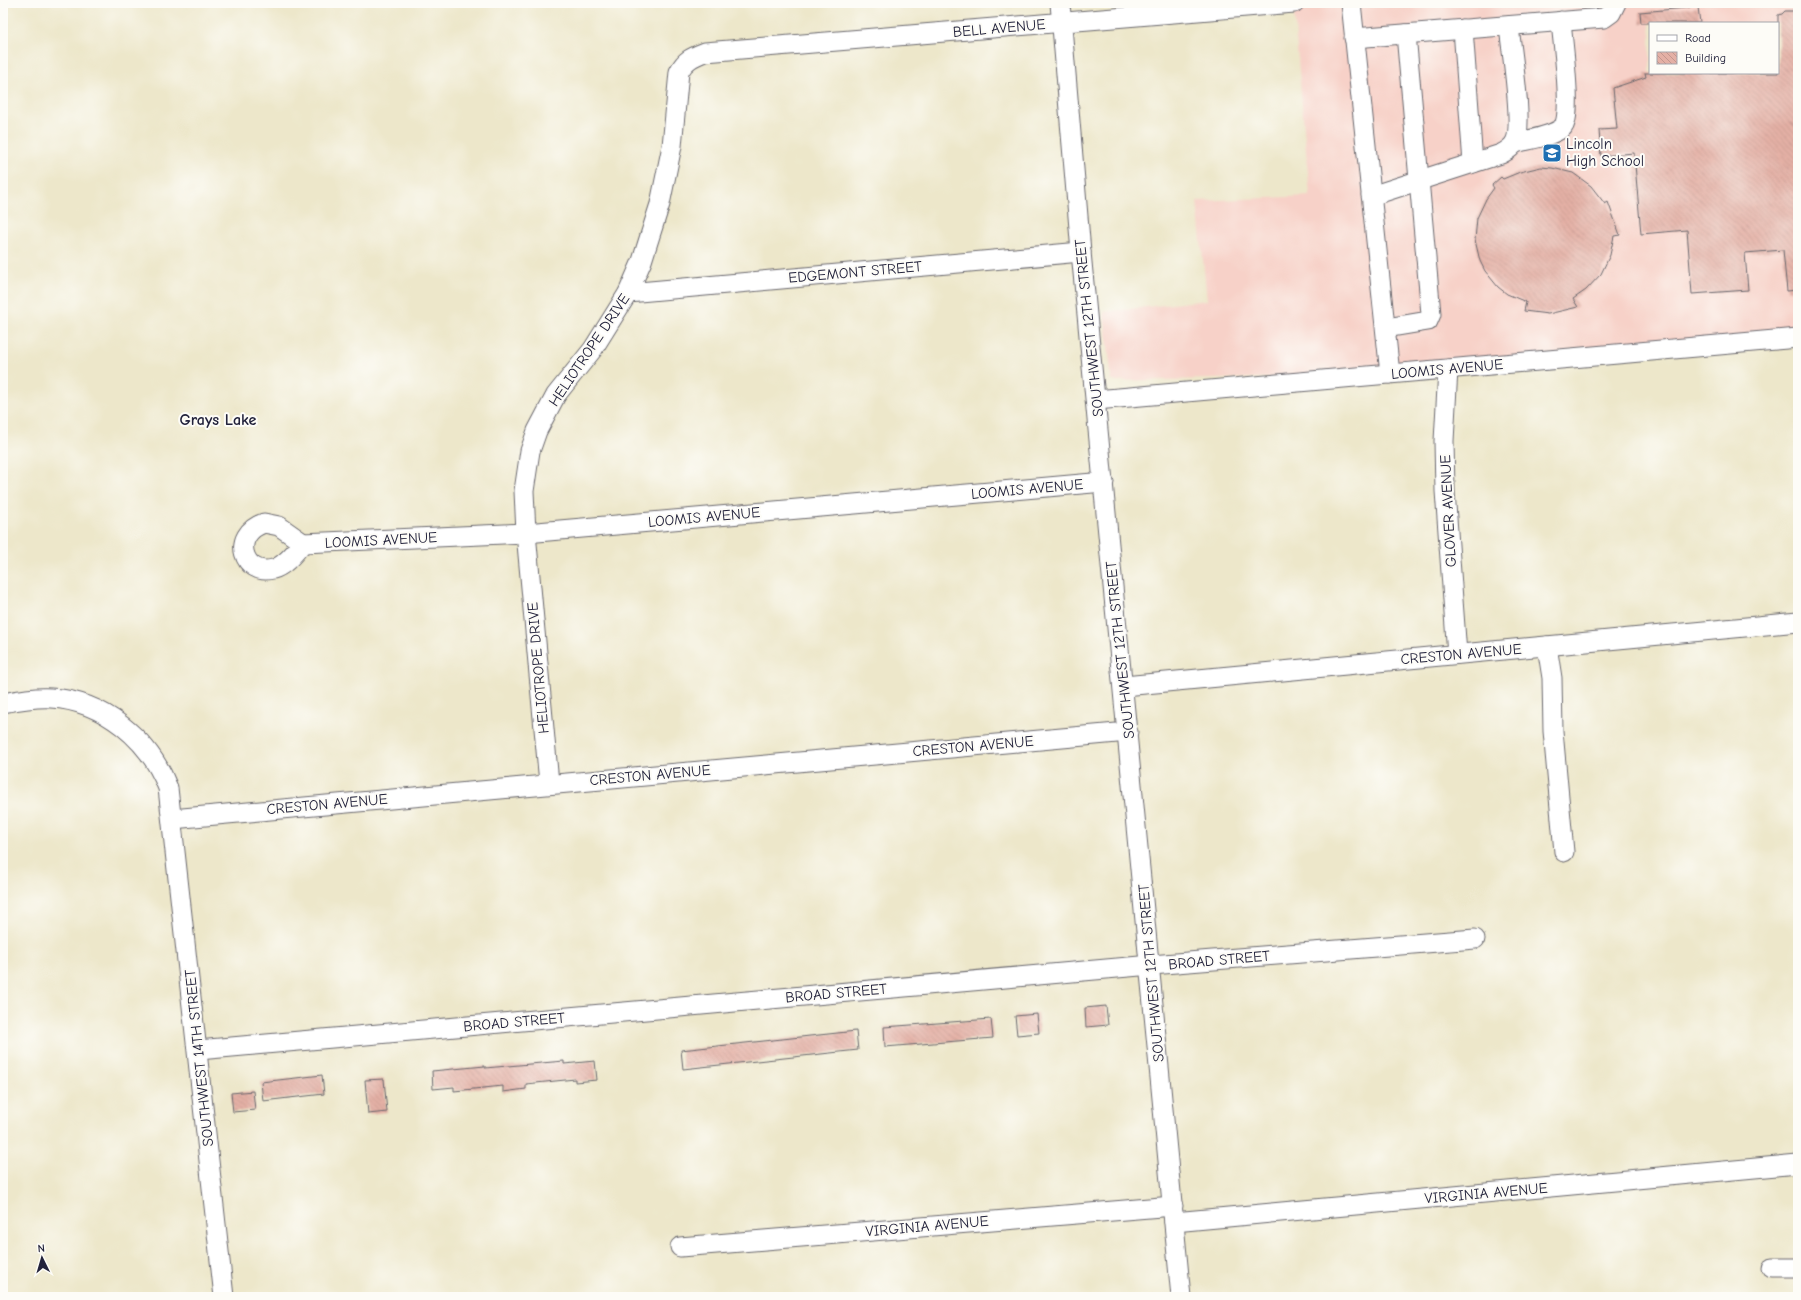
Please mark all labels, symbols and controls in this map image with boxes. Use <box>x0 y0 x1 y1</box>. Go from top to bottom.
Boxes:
street label: BELL AVENUE <box>952 15 1046 41</box>
legend <box>1649 22 1779 74</box>
text: Road <box>1685 31 1711 45</box>
text: Building <box>1685 51 1726 65</box>
place label: Lincoln High School <box>1566 135 1644 170</box>
school or university icon: Lincoln High School <box>1541 142 1563 164</box>
street label: SOUTHWEST 12TH STREET <box>1071 238 1107 418</box>
street label: EDGEMONT STREET <box>787 257 923 287</box>
street label: HELIOTROPE DRIVE <box>545 290 633 410</box>
street label: LOOMIS AVENUE <box>1390 355 1504 383</box>
district label: Grays Lake <box>180 411 257 429</box>
street label: GLOVER AVENUE <box>1436 454 1460 568</box>
street label: LOOMIS AVENUE <box>970 475 1084 503</box>
street label: LOOMIS AVENUE <box>647 503 761 531</box>
street label: LOOMIS AVENUE <box>324 528 438 552</box>
street label: SOUTHWEST 12TH STREET <box>1102 560 1138 740</box>
street label: HELIOTROPE DRIVE <box>523 601 553 735</box>
street label: CRESTON AVENUE <box>1400 640 1522 668</box>
street label: CRESTON AVENUE <box>912 732 1034 760</box>
street label: CRESTON AVENUE <box>589 761 711 789</box>
street label: CRESTON AVENUE <box>266 790 388 818</box>
street label: SOUTHWEST 12TH STREET <box>1134 883 1168 1063</box>
street label: BROAD STREET <box>1167 947 1271 973</box>
street label: SOUTHWEST 14TH STREET <box>181 968 217 1147</box>
street label: BROAD STREET <box>784 980 888 1006</box>
street label: BROAD STREET <box>462 1009 566 1035</box>
street label: VIRGINIA AVENUE <box>1424 1179 1548 1207</box>
street label: VIRGINIA AVENUE <box>865 1212 989 1240</box>
north arrow <box>22 1238 62 1278</box>
text: N <box>37 1242 45 1255</box>

